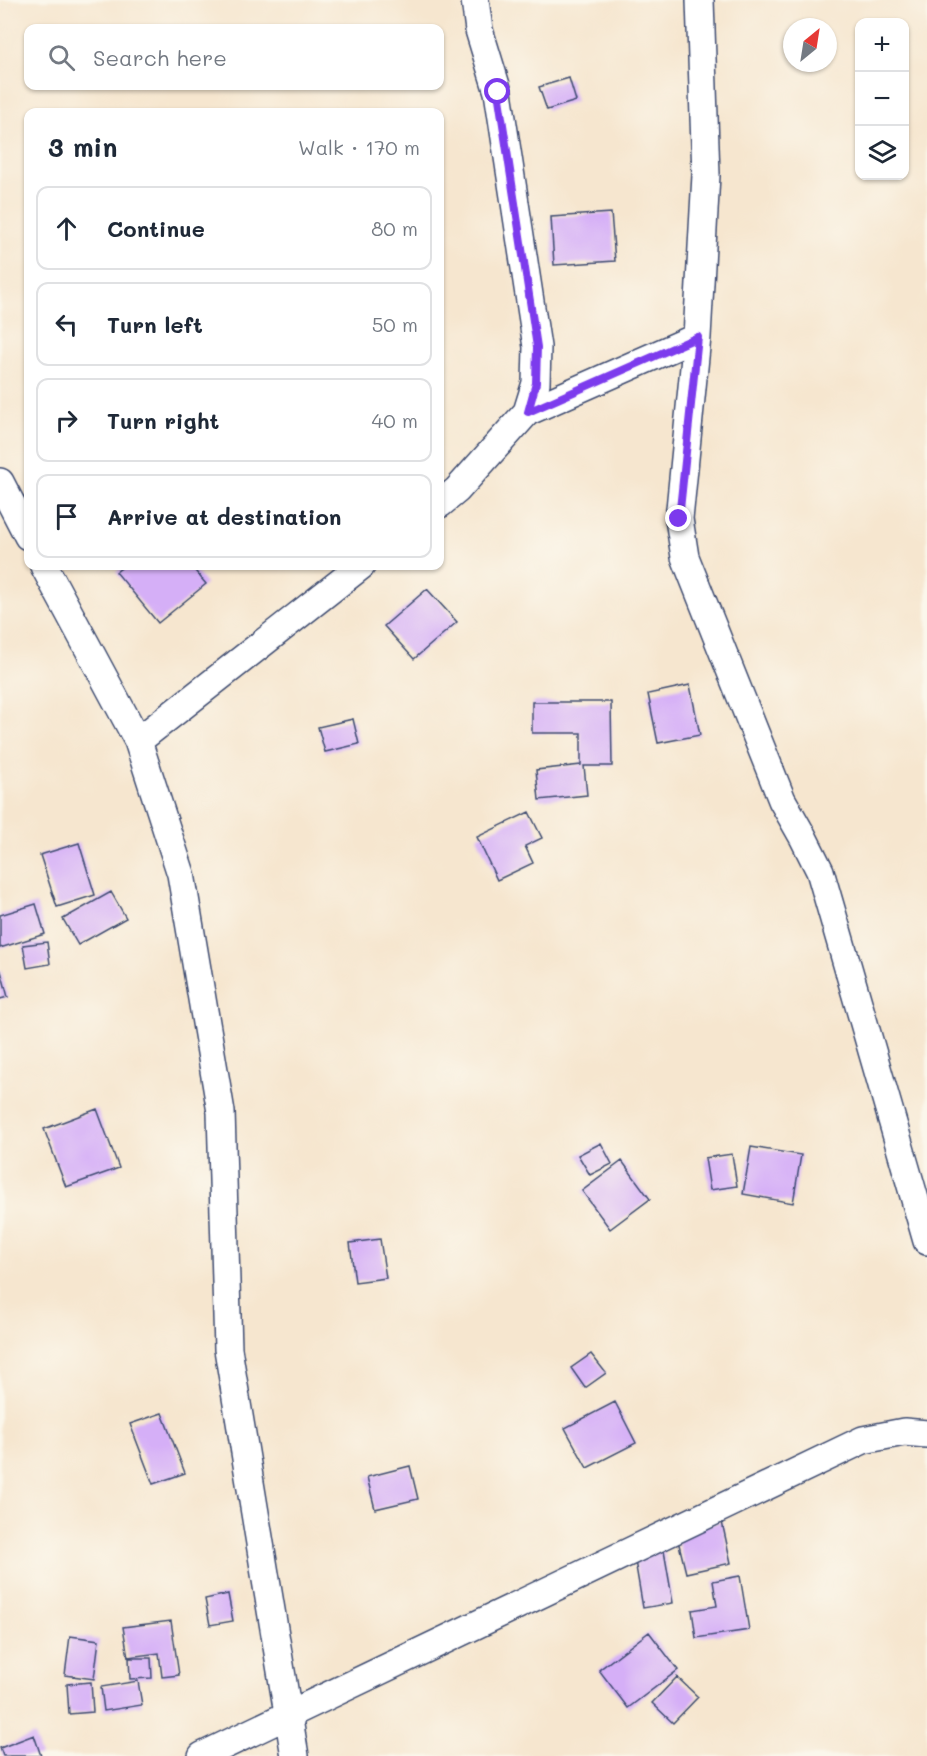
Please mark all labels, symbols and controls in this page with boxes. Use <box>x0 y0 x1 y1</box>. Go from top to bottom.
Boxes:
north arrow <box>783 18 837 72</box>
map controls <box>855 18 909 180</box>
button: + <box>855 18 909 72</box>
search box <box>24 24 444 90</box>
icon: search <box>45 41 78 74</box>
text: Search here <box>93 43 227 72</box>
button: − <box>855 72 909 126</box>
route start <box>484 78 510 104</box>
button: layers <box>855 126 909 180</box>
text: 3 min <box>48 130 117 164</box>
text: Walk · 170 m <box>298 134 420 160</box>
icon: ahead <box>50 212 83 245</box>
text: Continue <box>107 214 205 243</box>
text: 80 m <box>371 215 418 241</box>
icon: left <box>50 308 83 341</box>
text: Turn left <box>107 310 203 339</box>
text: 50 m <box>372 311 418 337</box>
icon: right <box>50 404 83 437</box>
text: Turn right <box>107 406 219 435</box>
text: 40 m <box>372 407 418 433</box>
icon: arrive <box>50 500 83 533</box>
text: Arrive at destination <box>107 502 342 531</box>
route end <box>665 505 691 531</box>

